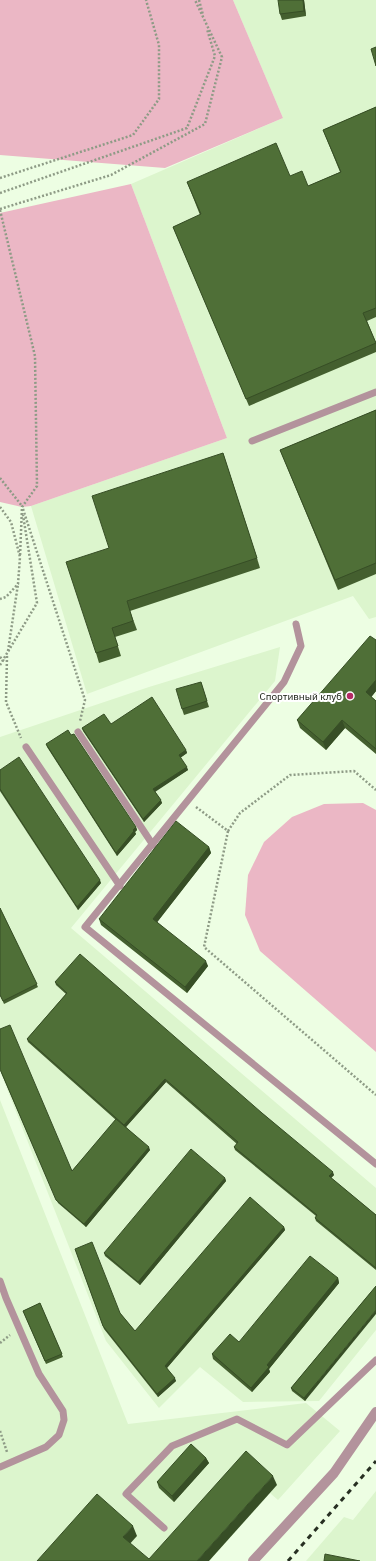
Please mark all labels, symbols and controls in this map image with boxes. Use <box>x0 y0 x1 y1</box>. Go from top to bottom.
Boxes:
place label: Спортивный клуб <box>259 690 342 703</box>
marker: Спортивный клуб <box>345 691 355 701</box>

